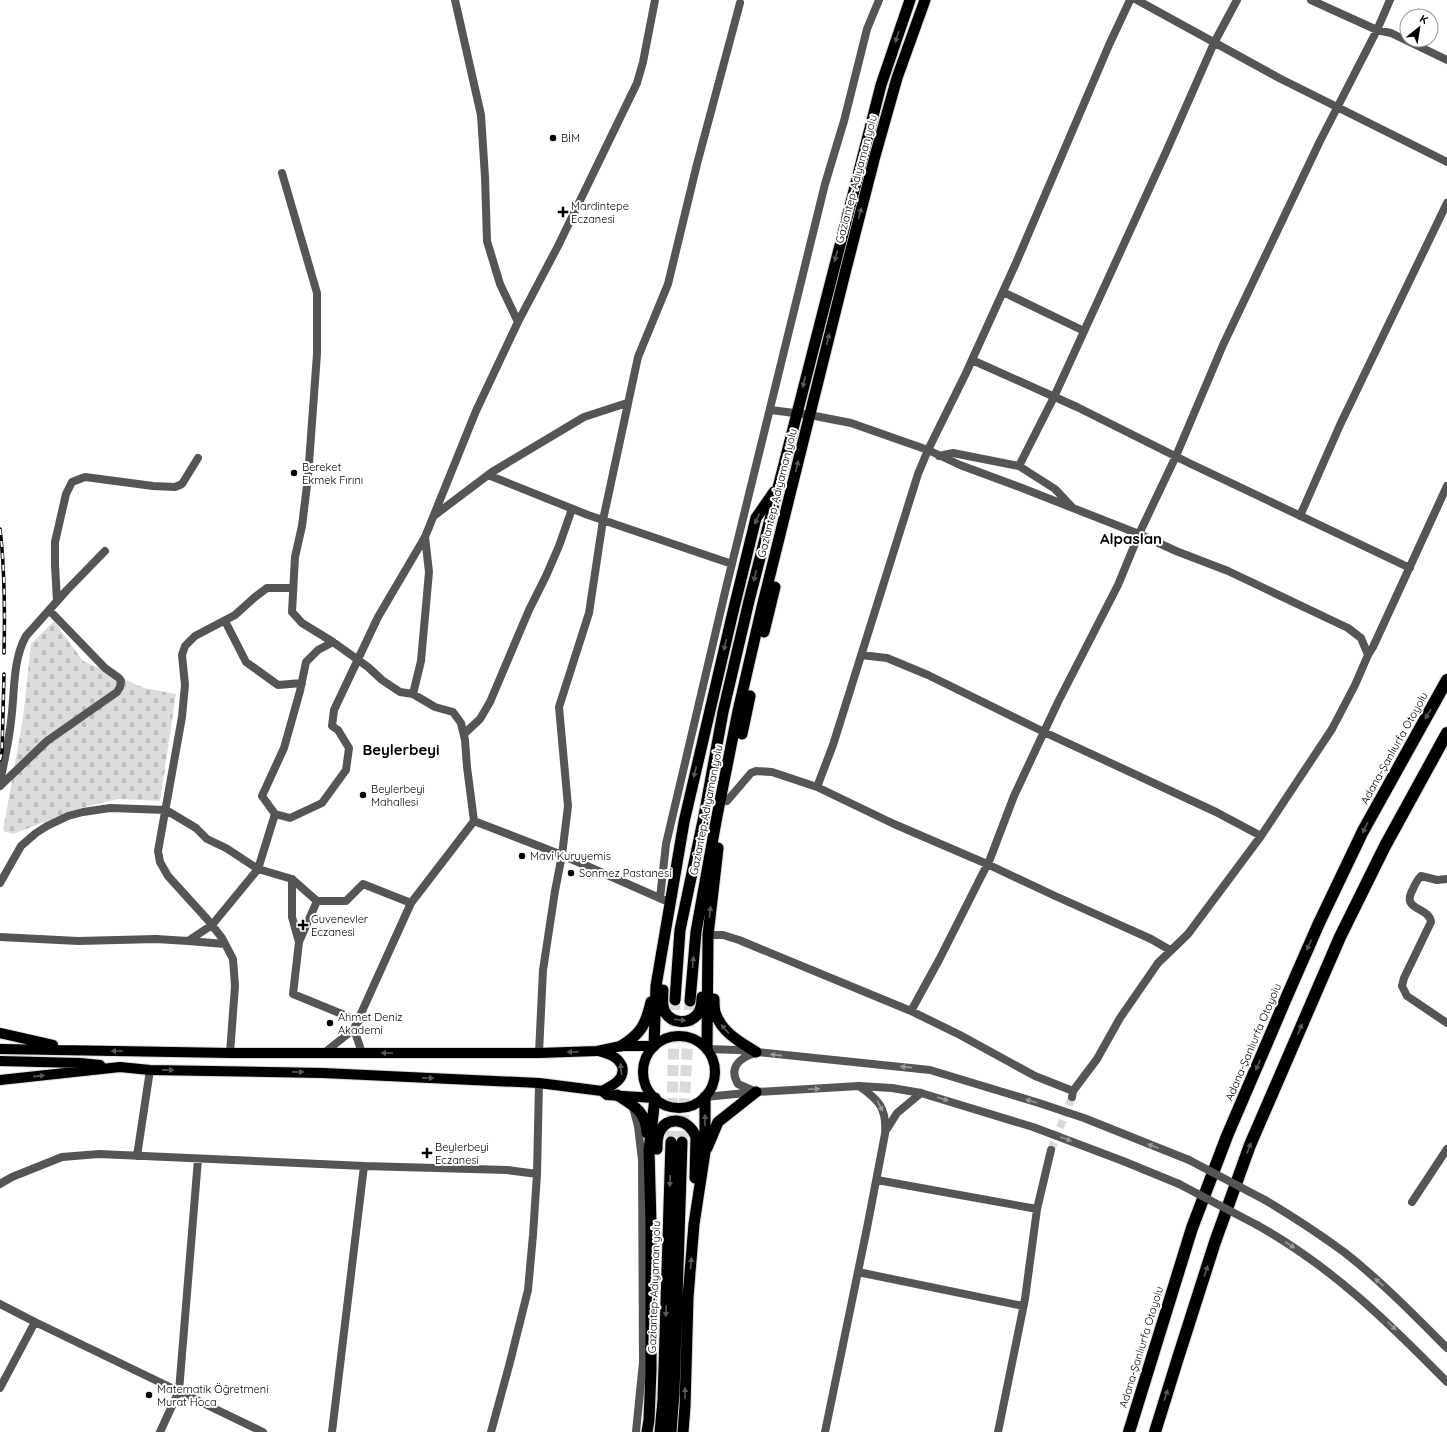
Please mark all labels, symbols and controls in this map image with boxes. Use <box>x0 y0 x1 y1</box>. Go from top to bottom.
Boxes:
north arrow <box>1399 8 1439 48</box>
text: K <box>1417 11 1431 27</box>
one-way arrow <box>894 31 900 43</box>
street label: Gaziantep-Adıyaman yolu <box>832 113 880 245</box>
place label: BİM <box>561 131 580 145</box>
marker: BİM <box>548 133 558 143</box>
place label: Mardintepe Eczanesi <box>571 199 629 226</box>
marker: Mardintepe Eczanesi <box>558 207 568 217</box>
one-way arrow <box>857 207 863 219</box>
one-way arrow <box>833 250 839 263</box>
one-way arrow <box>826 333 832 346</box>
one-way arrow <box>801 376 807 389</box>
street label: Gaziantep-Adıyaman yolu <box>754 427 800 559</box>
one-way arrow <box>794 459 800 471</box>
place label: Bereket Ekmek Fırını <box>302 460 363 487</box>
marker: Bereket Ekmek Fırını <box>289 468 299 478</box>
one-way arrow <box>754 513 760 525</box>
district label: Alpaslan <box>1100 529 1162 548</box>
one-way arrow <box>752 570 758 582</box>
one-way arrow <box>721 639 727 651</box>
street label: Adana-Şanlıurfa Otoyolu <box>1357 689 1431 807</box>
one-way arrow <box>1424 708 1431 720</box>
district label: Beylerbeyi <box>362 740 440 759</box>
street label: Gaziantep-Adıyaman yolu <box>686 744 726 876</box>
one-way arrow <box>692 765 698 778</box>
place label: Beylerbeyi Mahallesi <box>371 782 425 809</box>
marker: Beylerbeyi Mahallesi <box>358 790 368 800</box>
one-way arrow <box>1362 822 1368 834</box>
place label: Mavi Kuruyemis <box>530 849 611 863</box>
marker: Mavi Kuruyemis <box>517 851 527 861</box>
place label: Sonmez Pastanesi <box>579 866 672 880</box>
marker: Sonmez Pastanesi <box>566 868 576 878</box>
one-way arrow <box>707 906 713 918</box>
place label: Guvenevler Eczanesi <box>311 912 369 939</box>
marker: Guvenevler Eczanesi <box>298 920 308 930</box>
one-way arrow <box>1306 940 1312 951</box>
one-way arrow <box>690 956 696 968</box>
street label: Adana-Şanlıurfa Otoyolu <box>1222 981 1284 1103</box>
place label: Ahmet Deniz Akademi <box>338 1010 403 1037</box>
one-way arrow <box>674 1017 686 1024</box>
marker: Ahmet Deniz Akademi <box>325 1018 335 1028</box>
one-way arrow <box>1298 1022 1304 1034</box>
one-way arrow <box>720 1024 729 1034</box>
one-way arrow <box>110 1048 123 1054</box>
one-way arrow <box>566 1049 579 1055</box>
one-way arrow <box>380 1050 393 1056</box>
one-way arrow <box>770 1051 783 1058</box>
one-way arrow <box>1255 1059 1261 1070</box>
one-way arrow <box>617 1062 624 1075</box>
one-way arrow <box>900 1064 912 1071</box>
one-way arrow <box>162 1067 175 1073</box>
one-way arrow <box>292 1069 305 1075</box>
one-way arrow <box>33 1073 45 1079</box>
one-way arrow <box>422 1075 435 1081</box>
one-way arrow <box>808 1085 820 1092</box>
one-way arrow <box>937 1096 949 1102</box>
one-way arrow <box>1025 1098 1037 1104</box>
one-way arrow <box>877 1100 883 1111</box>
one-way arrow <box>702 1113 708 1126</box>
one-way arrow <box>1061 1137 1073 1143</box>
place label: Beylerbeyi Eczanesi <box>435 1140 489 1167</box>
one-way arrow <box>1147 1142 1159 1148</box>
one-way arrow <box>1247 1142 1253 1154</box>
marker: Beylerbeyi Eczanesi <box>422 1148 432 1158</box>
one-way arrow <box>667 1175 673 1188</box>
street label: Gaziantep-Adıyaman yolu <box>645 1220 663 1354</box>
one-way arrow <box>1285 1241 1296 1249</box>
one-way arrow <box>688 1257 694 1269</box>
one-way arrow <box>1203 1264 1209 1276</box>
one-way arrow <box>1374 1277 1384 1286</box>
street label: Adana-Şanlıurfa Otoyolu <box>1116 1285 1166 1409</box>
one-way arrow <box>663 1305 669 1318</box>
one-way arrow <box>1387 1321 1396 1331</box>
place label: Matematik Öğretmeni Murat Hoca <box>157 1382 269 1409</box>
one-way arrow <box>682 1386 688 1399</box>
one-way arrow <box>1163 1388 1169 1400</box>
marker: Matematik Öğretmeni Murat Hoca <box>144 1390 154 1400</box>

